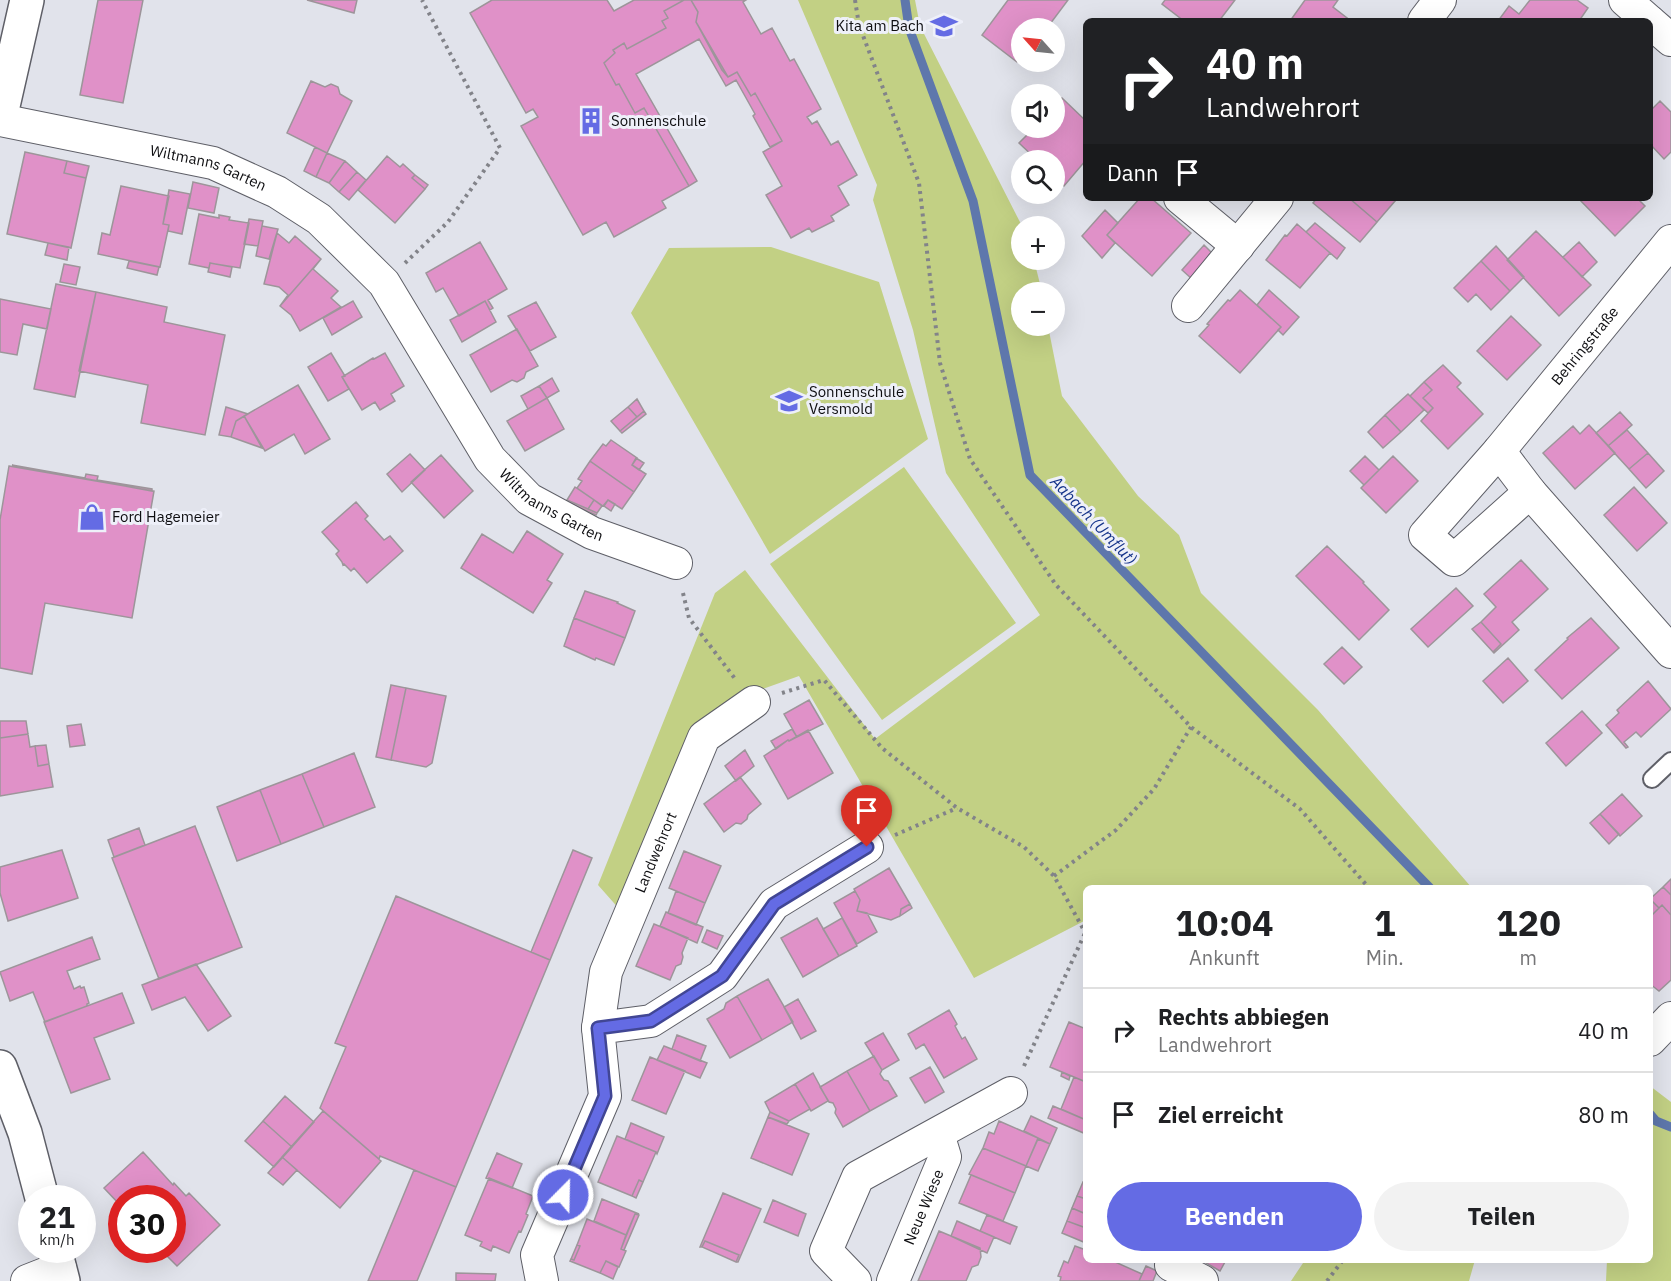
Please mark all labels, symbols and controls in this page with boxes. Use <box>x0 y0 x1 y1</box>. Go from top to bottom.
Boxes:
school or university icon: Kita am Bach <box>929 11 959 41</box>
place label: Kita am Bach <box>835 16 924 35</box>
north arrow <box>1011 18 1065 72</box>
map controls <box>1011 18 1065 336</box>
text: 40 m <box>1206 36 1304 91</box>
icon: right <box>1107 42 1185 120</box>
button: sound <box>1011 84 1065 138</box>
text: Landwehrort <box>1206 89 1360 124</box>
building icon: Sonnenschule <box>576 106 606 136</box>
place label: Sonnenschule <box>611 111 706 130</box>
street label: Wiltmanns Garten <box>148 141 269 195</box>
button: search <box>1011 150 1065 204</box>
icon: arrive <box>1171 156 1204 189</box>
text: Dann <box>1107 158 1159 187</box>
button: + <box>1011 216 1065 270</box>
button: − <box>1011 282 1065 336</box>
street label: Behringstraße <box>1547 302 1622 389</box>
place label: Sonnenschule Versmold <box>809 382 904 418</box>
school or university icon: Sonnenschule Versmold <box>774 386 804 416</box>
street label: Wiltmanns Garten <box>495 464 606 545</box>
water label: Aabach (Umflut) <box>1046 471 1141 569</box>
shop icon: Ford Hagemeier <box>77 502 107 532</box>
place label: Ford Hagemeier <box>112 507 220 526</box>
pin <box>841 785 892 847</box>
icon: arrive <box>850 794 883 827</box>
street label: Landwehrort <box>630 809 681 896</box>
text: 10:04 <box>1175 899 1273 946</box>
text: 1 <box>1374 899 1396 946</box>
text: 120 <box>1496 899 1561 946</box>
text: Ankunft <box>1189 944 1260 971</box>
text: Min. <box>1366 944 1404 971</box>
text: m <box>1520 944 1537 971</box>
text: Rechts abbiegen <box>1158 1002 1329 1031</box>
icon: right <box>1107 1014 1140 1047</box>
text: 40 m <box>1578 1016 1629 1045</box>
text: Landwehrort <box>1158 1031 1272 1058</box>
icon: arrive <box>1107 1098 1140 1131</box>
text: Ziel erreicht <box>1158 1100 1283 1129</box>
text: 80 m <box>1578 1100 1629 1129</box>
position arrow <box>531 1163 595 1227</box>
street label: Neue Wiese <box>899 1166 948 1248</box>
button: Beenden <box>1107 1182 1362 1251</box>
button: Teilen <box>1374 1182 1629 1251</box>
speed limit sign: 30 <box>108 1185 186 1263</box>
text: 21 <box>39 1197 75 1236</box>
text: km/h <box>39 1230 75 1249</box>

